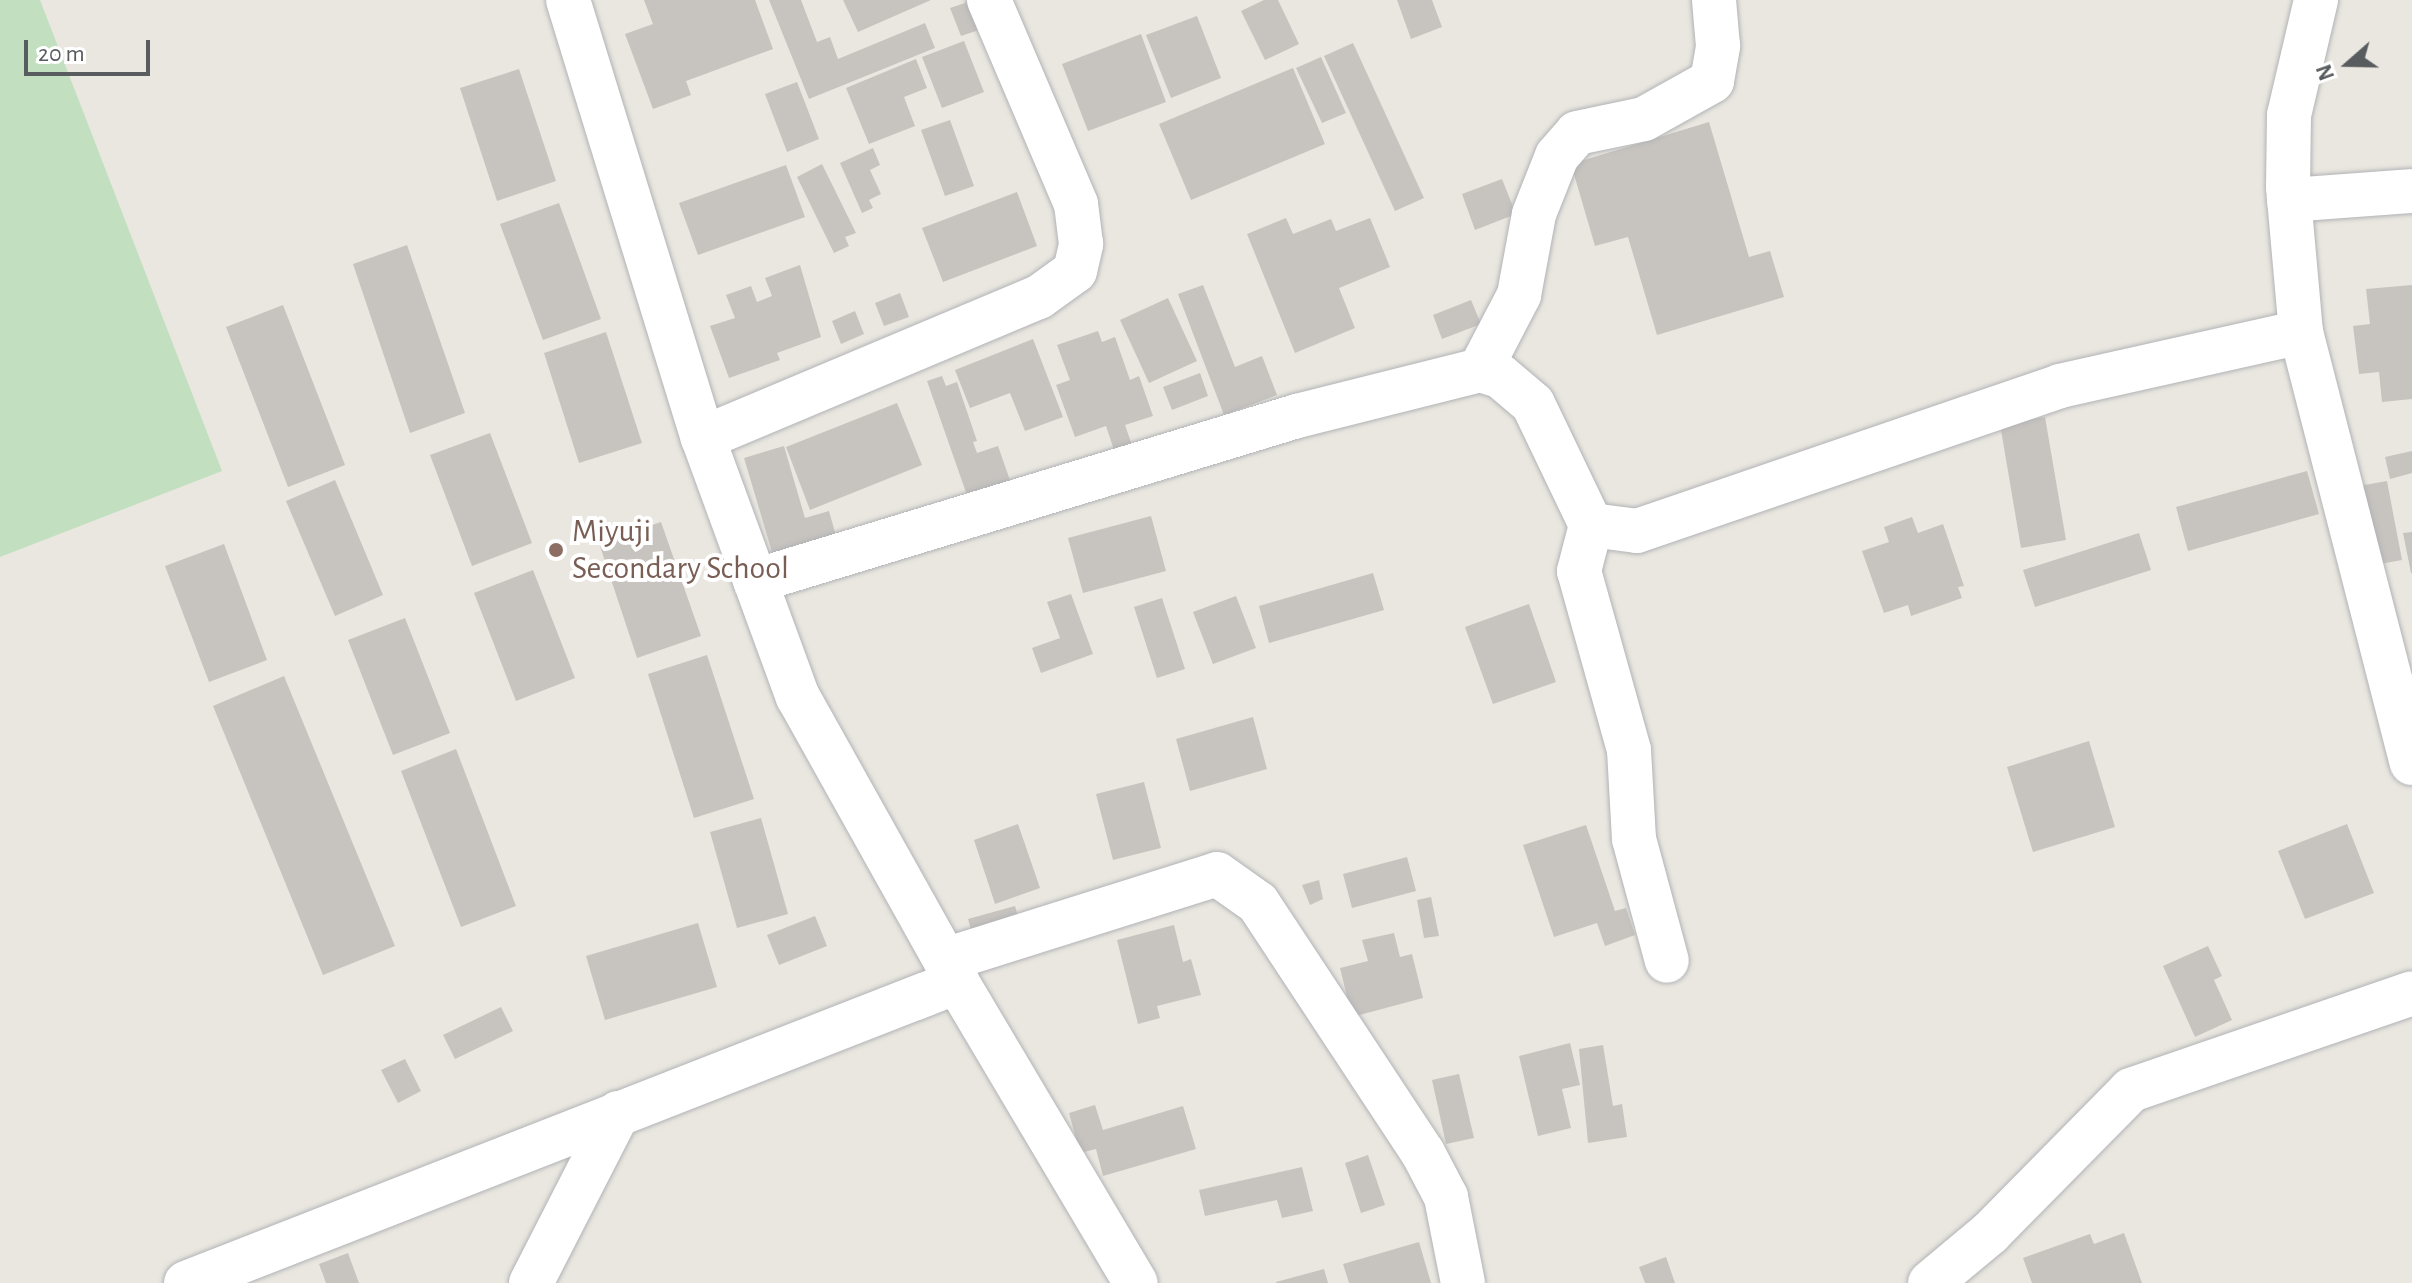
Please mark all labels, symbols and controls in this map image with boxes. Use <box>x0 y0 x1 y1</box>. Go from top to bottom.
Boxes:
scale bar <box>28 24 154 74</box>
north arrow <box>2308 24 2388 104</box>
text: 20 m <box>38 42 85 66</box>
text: N <box>2312 61 2338 83</box>
place label: Miyuji Secondary School <box>572 513 789 588</box>
marker: Miyuji Secondary School <box>547 541 565 559</box>

